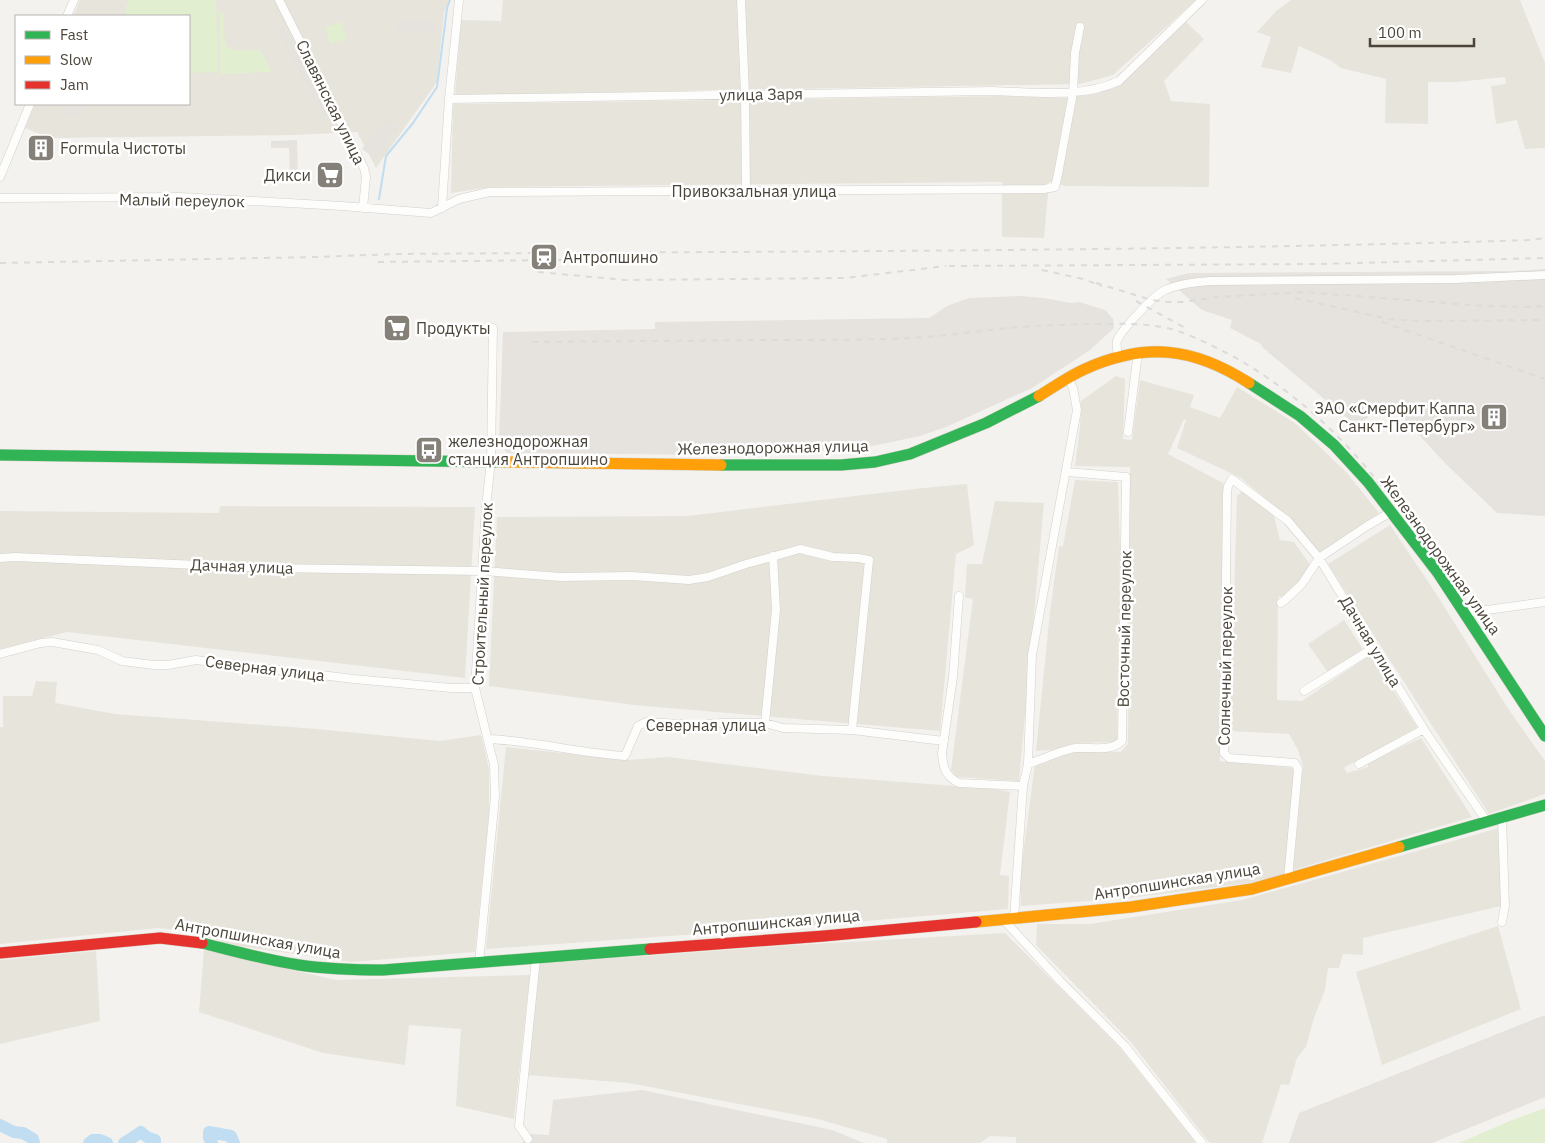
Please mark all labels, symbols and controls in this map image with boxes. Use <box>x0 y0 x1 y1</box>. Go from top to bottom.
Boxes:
legend <box>15 15 190 105</box>
scale bar <box>1370 15 1474 47</box>
text: 100 m <box>1378 23 1422 42</box>
text: Fast <box>60 25 88 44</box>
street label: Славянская улица <box>292 36 370 168</box>
text: Slow <box>60 50 93 69</box>
text: Jam <box>60 75 89 94</box>
street label: улица Заря <box>719 83 803 105</box>
building icon: Formula Чистоты <box>26 133 56 163</box>
place label: Formula Чистоты <box>60 138 186 158</box>
supermarket icon: Дикси <box>315 160 345 190</box>
place label: Дикси <box>264 165 311 185</box>
street label: Привокзальная улица <box>672 181 837 201</box>
street label: Малый переулок <box>119 189 245 211</box>
station icon: Антропшино <box>529 242 559 272</box>
place label: Антропшино <box>563 247 658 267</box>
supermarket icon: Продукты <box>382 313 412 343</box>
place label: Продукты <box>416 318 491 338</box>
place label: ЗАО «Смерфит Каппа Санкт-Петербург» <box>1315 398 1475 436</box>
building icon: ЗАО «Смерфит Каппа Санкт-Петербург» <box>1479 402 1509 432</box>
place label: железнодорожная станция Антропшино <box>448 431 608 469</box>
bus stop icon: железнодорожная станция Антропшино <box>414 435 444 465</box>
street label: Железнодорожная улица <box>677 435 869 459</box>
street label: Железнодорожная улица <box>1377 472 1506 639</box>
street label: Строительный переулок <box>467 502 497 686</box>
street label: Восточный переулок <box>1113 550 1135 708</box>
street label: Дачная улица <box>190 554 294 578</box>
street label: Солнечный переулок <box>1214 586 1236 746</box>
street label: Дачная улица <box>1336 592 1406 691</box>
street label: Северная улица <box>204 651 326 685</box>
street label: Северная улица <box>646 715 767 735</box>
street label: Антропшинская улица <box>1092 858 1262 904</box>
street label: Антропшинская улица <box>691 905 861 939</box>
street label: Антропшинская улица <box>173 914 343 963</box>

